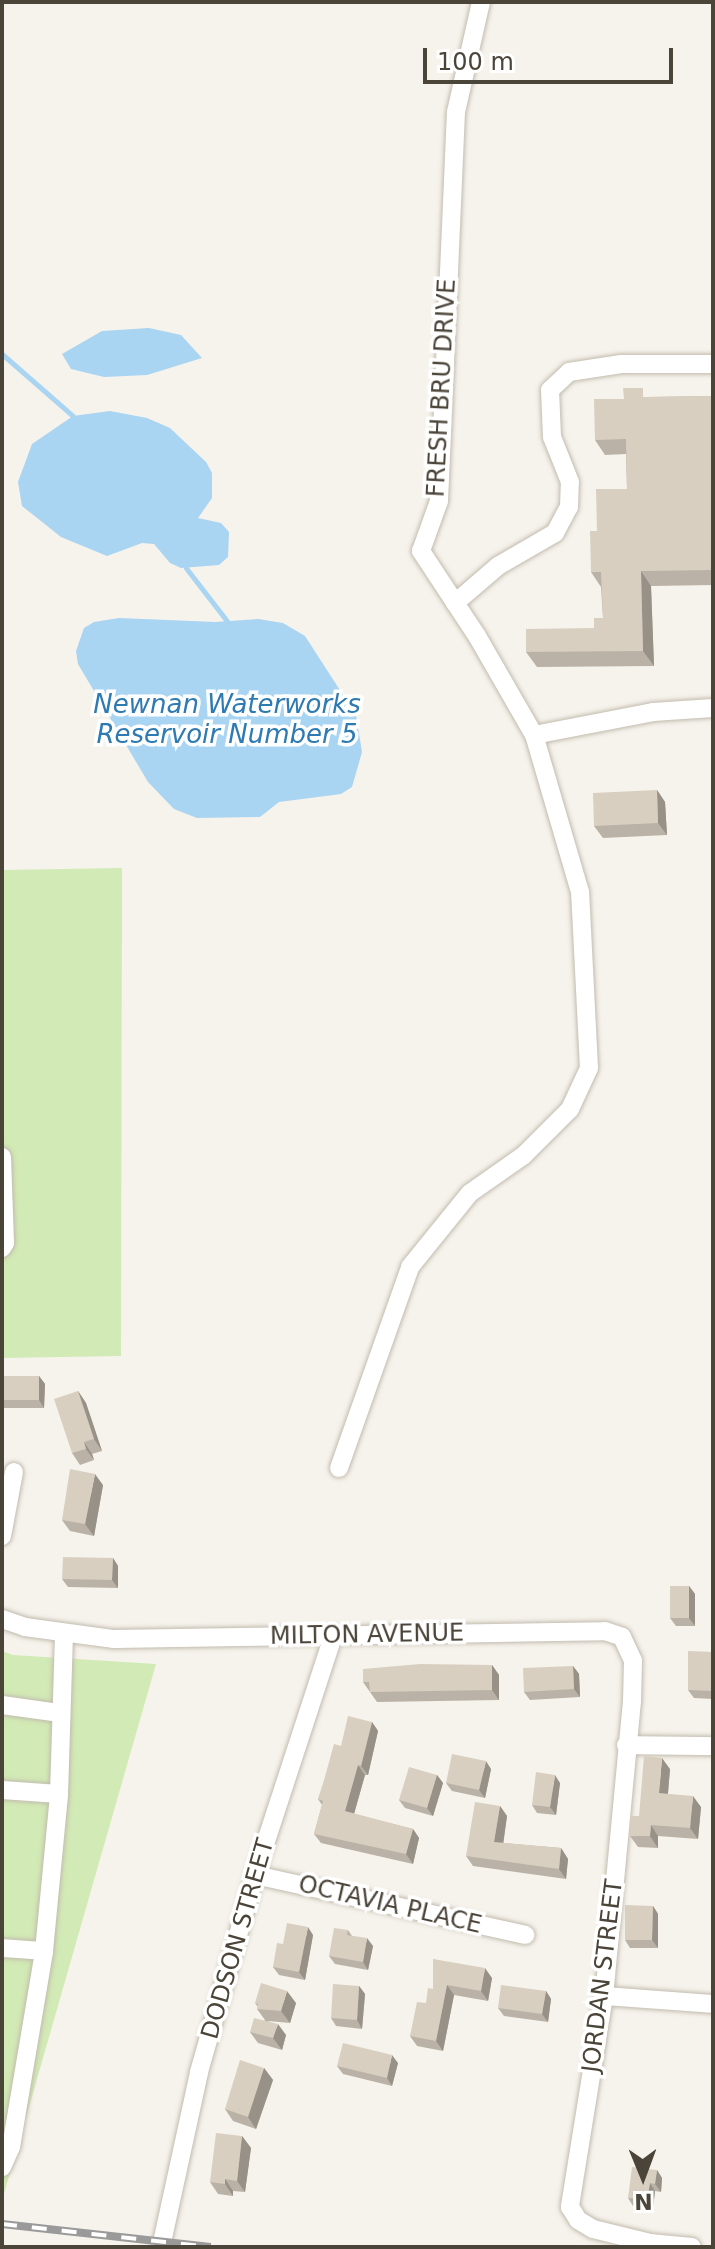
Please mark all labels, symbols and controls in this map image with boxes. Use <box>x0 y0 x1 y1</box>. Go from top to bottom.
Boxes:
scale bar <box>427 32 677 82</box>
text: 100 m <box>437 48 514 76</box>
street label: FRESH BRU DRIVE <box>422 278 462 498</box>
water label: Newnan Waterworks Reservoir Number 5 <box>93 689 361 750</box>
street label: MILTON AVENUE <box>270 1619 464 1651</box>
street label: DODSON STREET <box>196 1835 280 2043</box>
street label: OCTAVIA PLACE <box>296 1870 484 1940</box>
street label: JORDAN STREET <box>577 1878 629 2074</box>
north arrow <box>603 2137 683 2217</box>
text: N <box>634 2189 653 2214</box>

